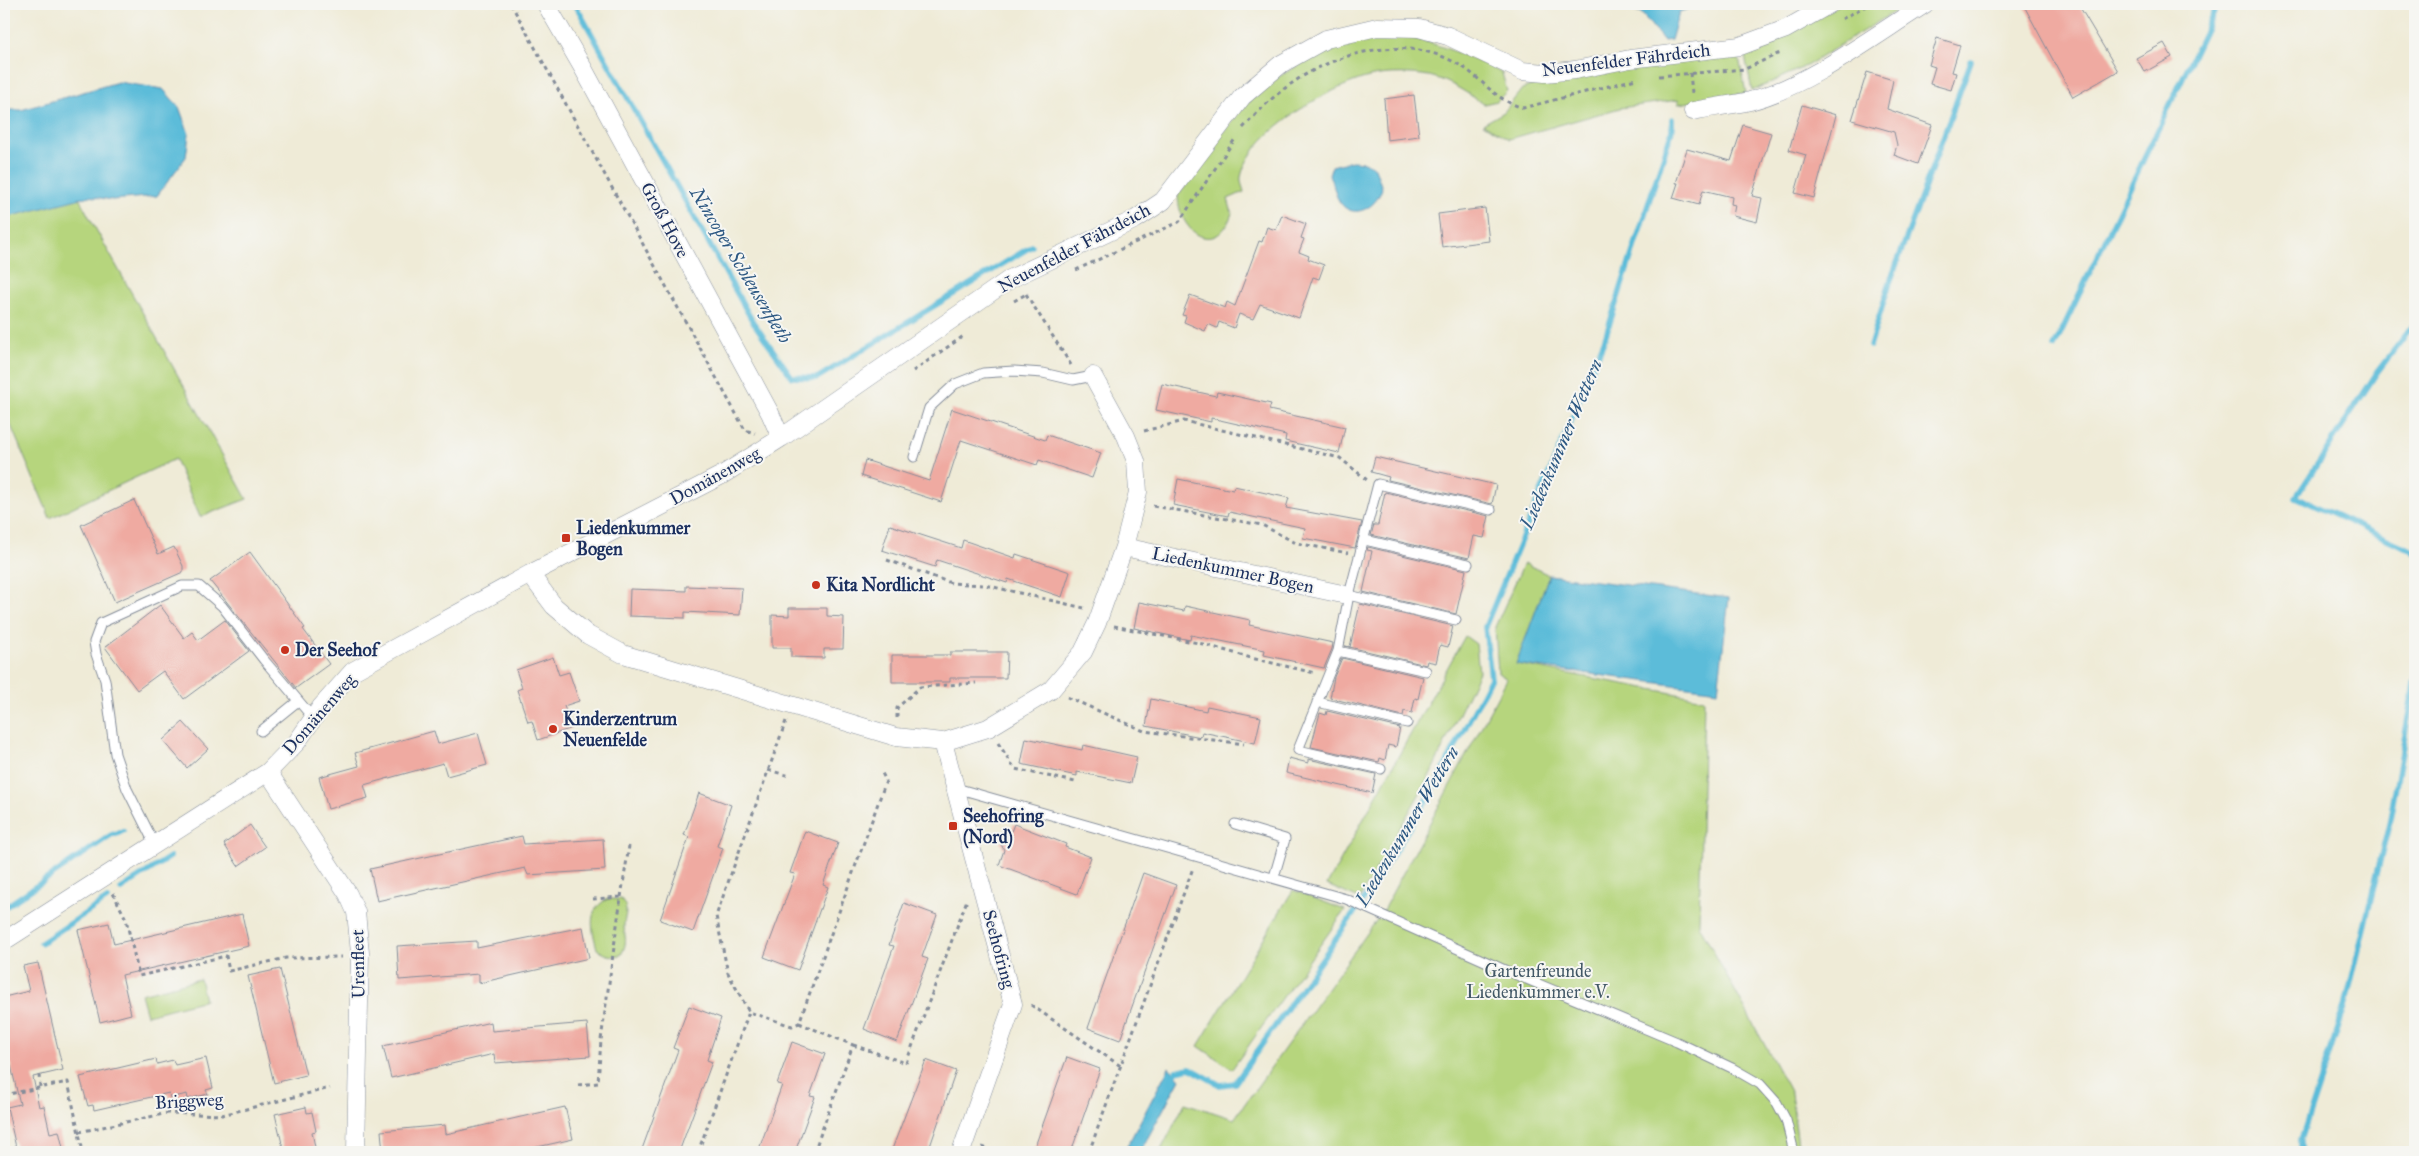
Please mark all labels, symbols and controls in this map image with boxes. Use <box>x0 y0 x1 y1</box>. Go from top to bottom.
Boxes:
street label: Neuenfelder Fährdeich <box>1540 39 1712 81</box>
street label: Groß Hove <box>636 178 694 262</box>
water label: Nincoper Schleusenfleth <box>684 182 797 348</box>
street label: Neuenfelder Fährdeich <box>994 198 1154 298</box>
water label: Liedenkummer Wettern <box>1514 355 1607 533</box>
street label: Domänenweg <box>666 442 765 511</box>
place label: Liedenkummer Bogen <box>576 517 692 561</box>
marker: Liedenkummer Bogen <box>560 532 572 544</box>
street label: Liedenkummer Bogen <box>1150 542 1316 599</box>
place label: Kita Nordlicht <box>826 574 936 596</box>
marker: Kita Nordlicht <box>810 579 822 591</box>
place label: Der Seehof <box>295 639 381 661</box>
marker: Der Seehof <box>279 644 291 656</box>
street label: Domänenweg <box>278 668 361 760</box>
place label: Kinderzentrum Neuenfelde <box>563 708 678 751</box>
marker: Kinderzentrum Neuenfelde <box>547 723 559 735</box>
water label: Liedenkummer Wettern <box>1350 742 1464 911</box>
place label: Seehofring (Nord) <box>963 805 1044 849</box>
marker: Seehofring (Nord) <box>947 820 959 832</box>
street label: Seehofring <box>977 907 1020 991</box>
street label: Urenfleet <box>346 929 370 999</box>
park label: Gartenfreunde Liedenkummer e.V. <box>1466 960 1610 1003</box>
street label: Briggweg <box>154 1088 224 1115</box>

